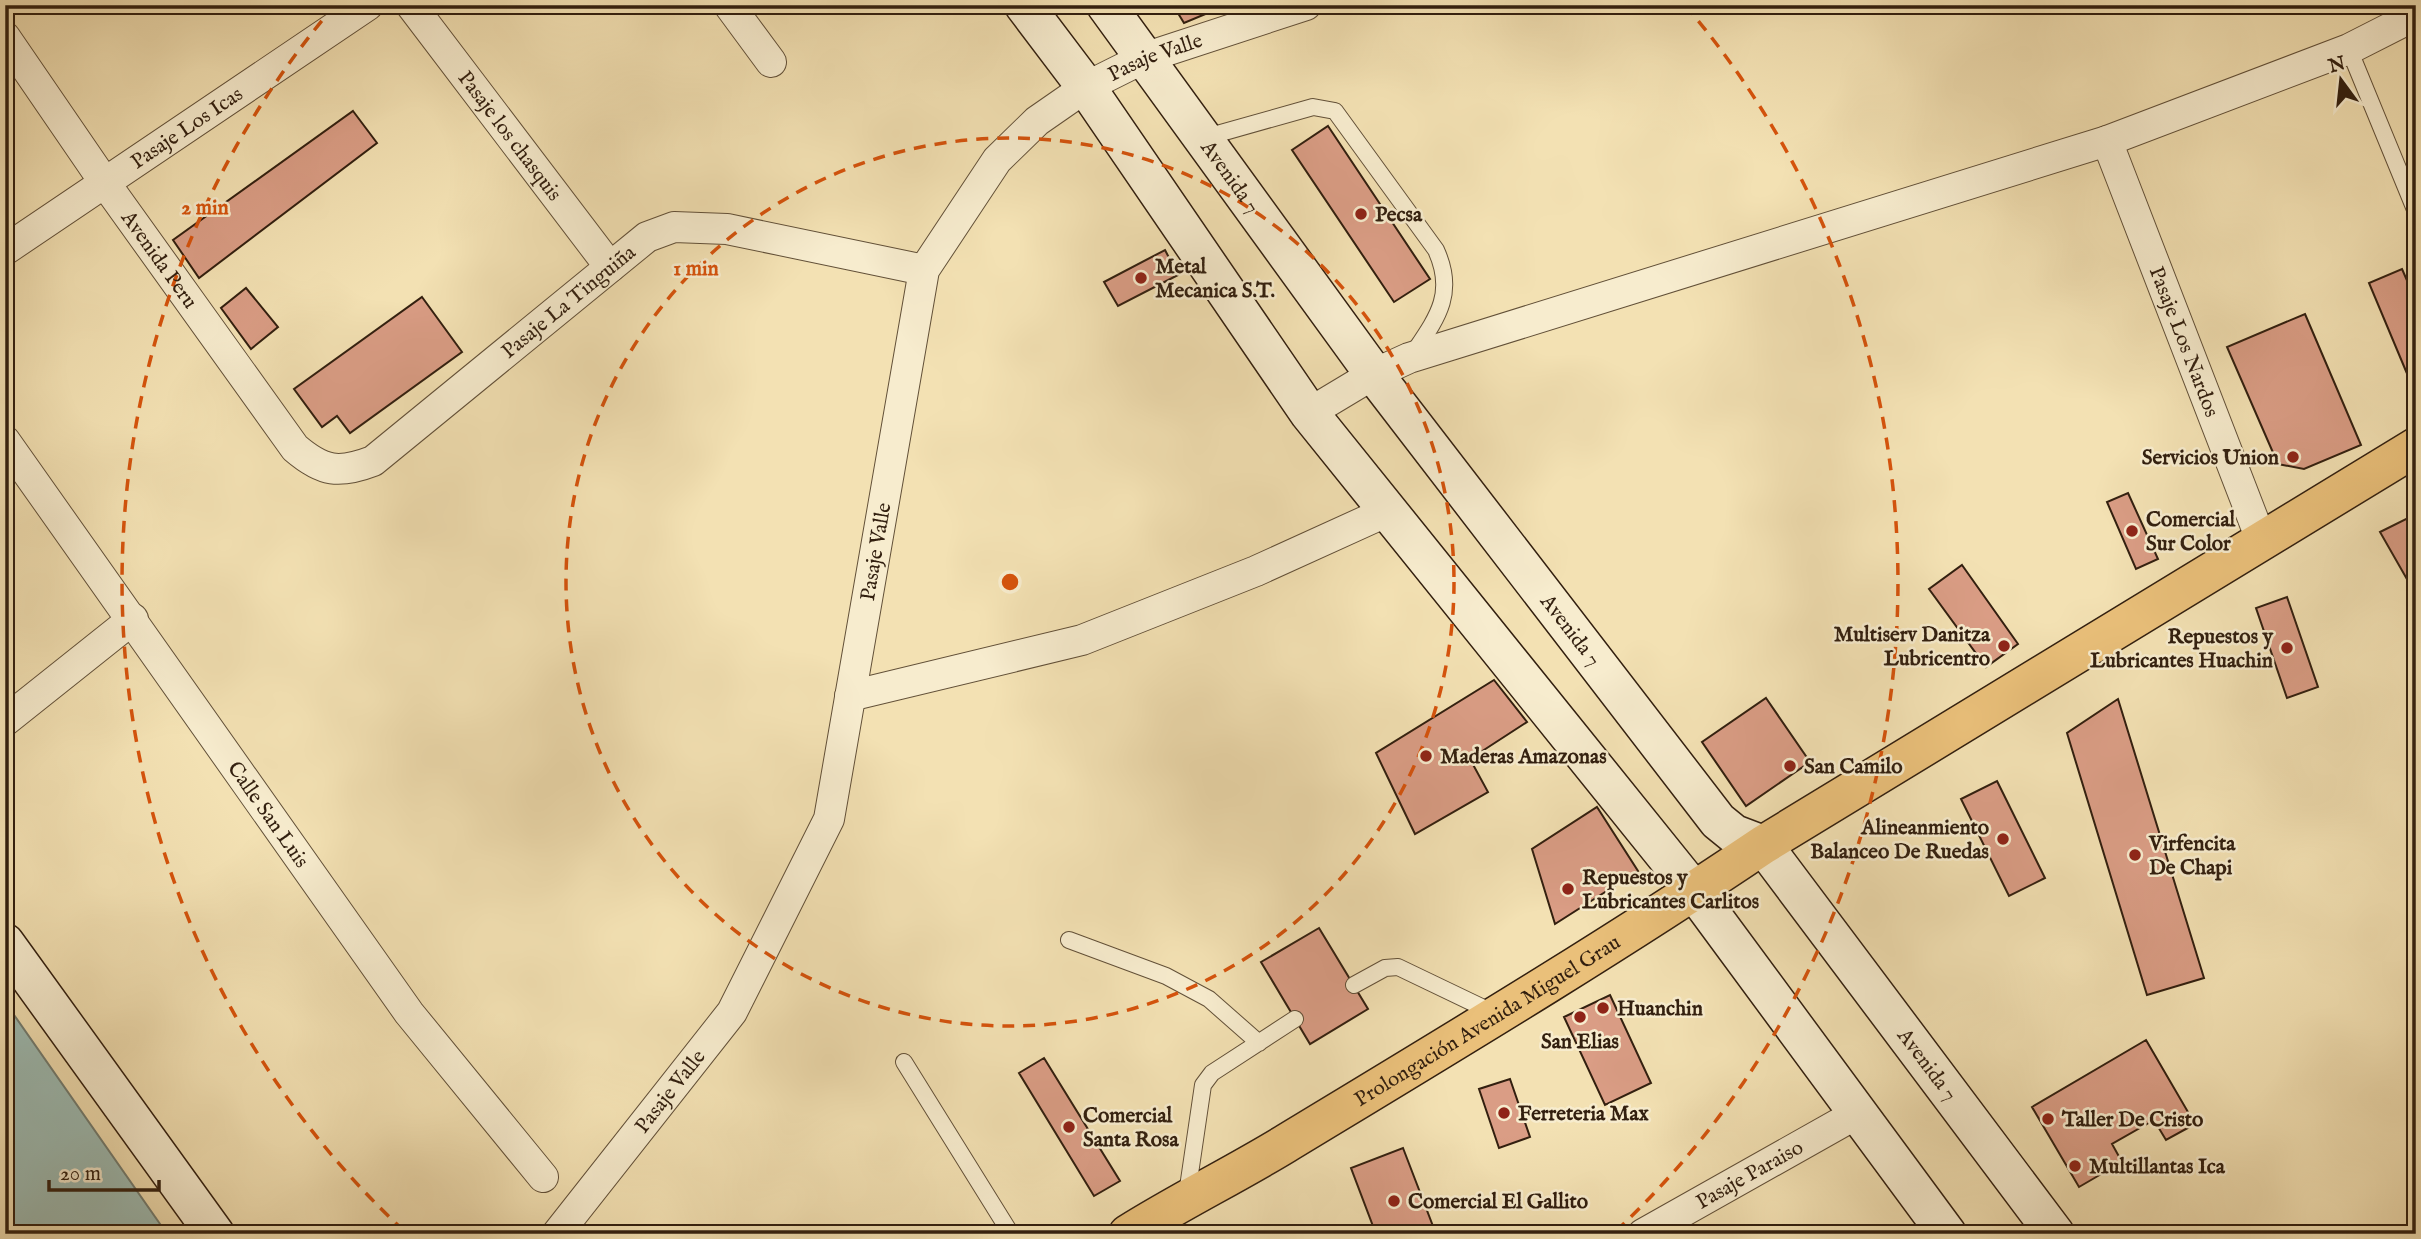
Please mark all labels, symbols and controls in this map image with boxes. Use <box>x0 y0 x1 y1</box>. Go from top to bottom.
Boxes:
street label: Pasaje Valle <box>1104 28 1206 89</box>
north arrow <box>2306 46 2376 116</box>
text: N <box>2325 52 2349 79</box>
street label: Pasaje los chasquis <box>451 66 567 207</box>
street label: Pasaje Los Icas <box>126 81 249 176</box>
street label: Avenida 7 <box>1193 135 1265 219</box>
text: 2 min <box>181 195 229 222</box>
place label: Pecsa <box>1375 202 1423 229</box>
street label: Avenida Peru <box>114 205 203 315</box>
marker: Pecsa <box>1353 206 1369 222</box>
street label: Pasaje La Tinguiña <box>496 239 642 366</box>
place label: Metal Mecanica S.T. <box>1155 254 1275 305</box>
text: 1 min <box>673 256 719 283</box>
street label: Pasaje Los Nardos <box>2142 263 2224 421</box>
marker: Metal Mecanica S.T. <box>1133 270 1149 286</box>
place label: Servicios Union <box>2142 445 2279 472</box>
marker: Servicios Union <box>2285 449 2301 465</box>
street label: Pasaje Valle <box>855 500 899 603</box>
place label: Comercial Sur Color <box>2146 507 2237 558</box>
marker: Comercial Sur Color <box>2124 523 2140 539</box>
centre of rings <box>998 570 1022 594</box>
street label: Avenida 7 <box>1533 589 1606 672</box>
place label: Multiserv Danitza Lubricentro <box>1834 622 1991 673</box>
place label: Repuestos y Lubricantes Huachin <box>2090 624 2274 675</box>
marker: Multiserv Danitza Lubricentro <box>1996 638 2012 654</box>
marker: Repuestos y Lubricantes Huachin <box>2279 640 2295 656</box>
place label: Maderas Amazonas <box>1440 744 1607 771</box>
marker: Maderas Amazonas <box>1418 748 1434 764</box>
place label: San Camilo <box>1804 754 1903 781</box>
street label: Calle San Luis <box>221 757 314 874</box>
marker: San Camilo <box>1782 758 1798 774</box>
place label: Alineanmiento Balanceo De Ruedas <box>1810 815 1990 866</box>
marker: Alineanmiento Balanceo De Ruedas <box>1995 831 2011 847</box>
place label: Virfencita De Chapi <box>2148 831 2236 882</box>
marker: Virfencita De Chapi <box>2127 847 2143 863</box>
place label: Repuestos y Lubricantes Carlitos <box>1582 865 1759 916</box>
marker: Repuestos y Lubricantes Carlitos <box>1560 881 1576 897</box>
street label: Prolongación Avenida Miguel Grau <box>1350 929 1626 1114</box>
place label: Huanchin <box>1617 996 1703 1023</box>
marker: Huanchin <box>1595 1000 1611 1016</box>
marker: San Elias <box>1572 1009 1588 1025</box>
street label: Avenida 7 <box>1890 1023 1962 1107</box>
place label: San Elias <box>1541 1029 1619 1056</box>
street label: Pasaje Valle <box>629 1044 712 1139</box>
place label: Ferreteria Max <box>1518 1101 1650 1128</box>
place label: Comercial Santa Rosa <box>1083 1103 1179 1154</box>
marker: Ferreteria Max <box>1496 1105 1512 1121</box>
place label: Taller De Cristo <box>2061 1107 2204 1134</box>
marker: Taller De Cristo <box>2040 1111 2056 1127</box>
marker: Comercial Santa Rosa <box>1061 1119 1077 1135</box>
street label: Pasaje Paraiso <box>1692 1135 1809 1216</box>
scale bar <box>49 1148 159 1192</box>
place label: Multillantas Ica <box>2089 1154 2226 1181</box>
marker: Multillantas Ica <box>2067 1158 2083 1174</box>
text: 20 m <box>60 1161 101 1188</box>
place label: Comercial El Gallito <box>1408 1189 1589 1216</box>
marker: Comercial El Gallito <box>1386 1193 1402 1209</box>

